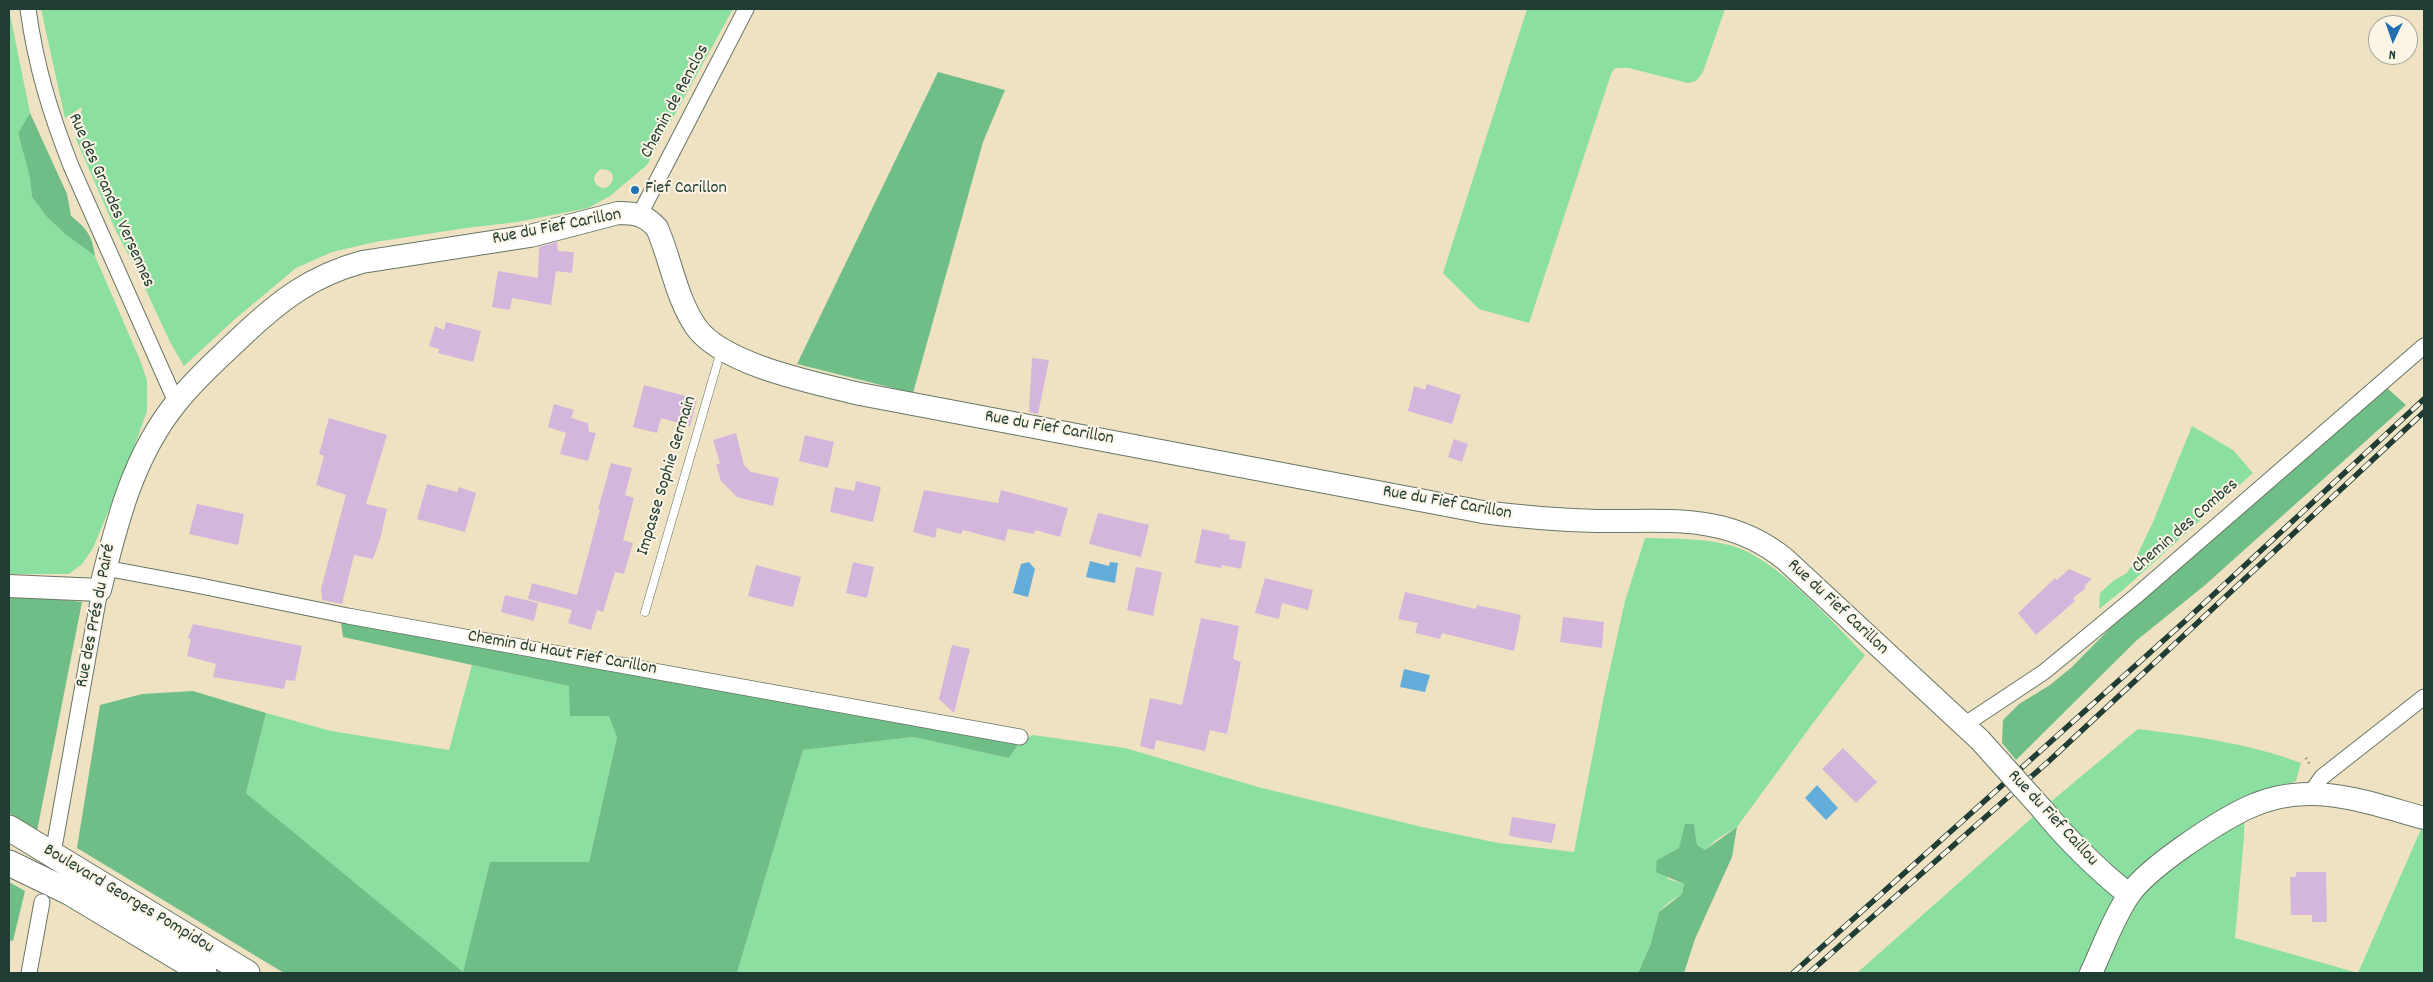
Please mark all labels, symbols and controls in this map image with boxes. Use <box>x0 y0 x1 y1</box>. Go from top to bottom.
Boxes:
north arrow <box>2368 15 2418 65</box>
street label: Chemin de Renclos <box>637 41 715 163</box>
text: N <box>2388 44 2396 64</box>
street label: Rue des Grandes Versennes <box>62 111 158 291</box>
place label: Fief Carillon <box>645 179 727 201</box>
marker: Fief Carillon <box>629 184 641 196</box>
street label: Rue du Fief Carillon <box>491 205 623 251</box>
street label: Impasse Sophie Germain <box>633 394 703 558</box>
street label: Rue du Fief Carillon <box>983 407 1115 451</box>
street label: Chemin des Combes <box>2128 475 2244 579</box>
street label: Rue du Fief Carillon <box>1381 482 1513 526</box>
street label: Rue des Prés du Pairé <box>73 542 121 690</box>
street label: Rue du Fief Carillon <box>1782 556 1892 660</box>
street label: Chemin du Haut Fief Carillon <box>466 627 658 681</box>
street label: Rue du Fief Caillou <box>2002 766 2102 872</box>
street label: Boulevard Georges Pompidou <box>39 840 217 960</box>

